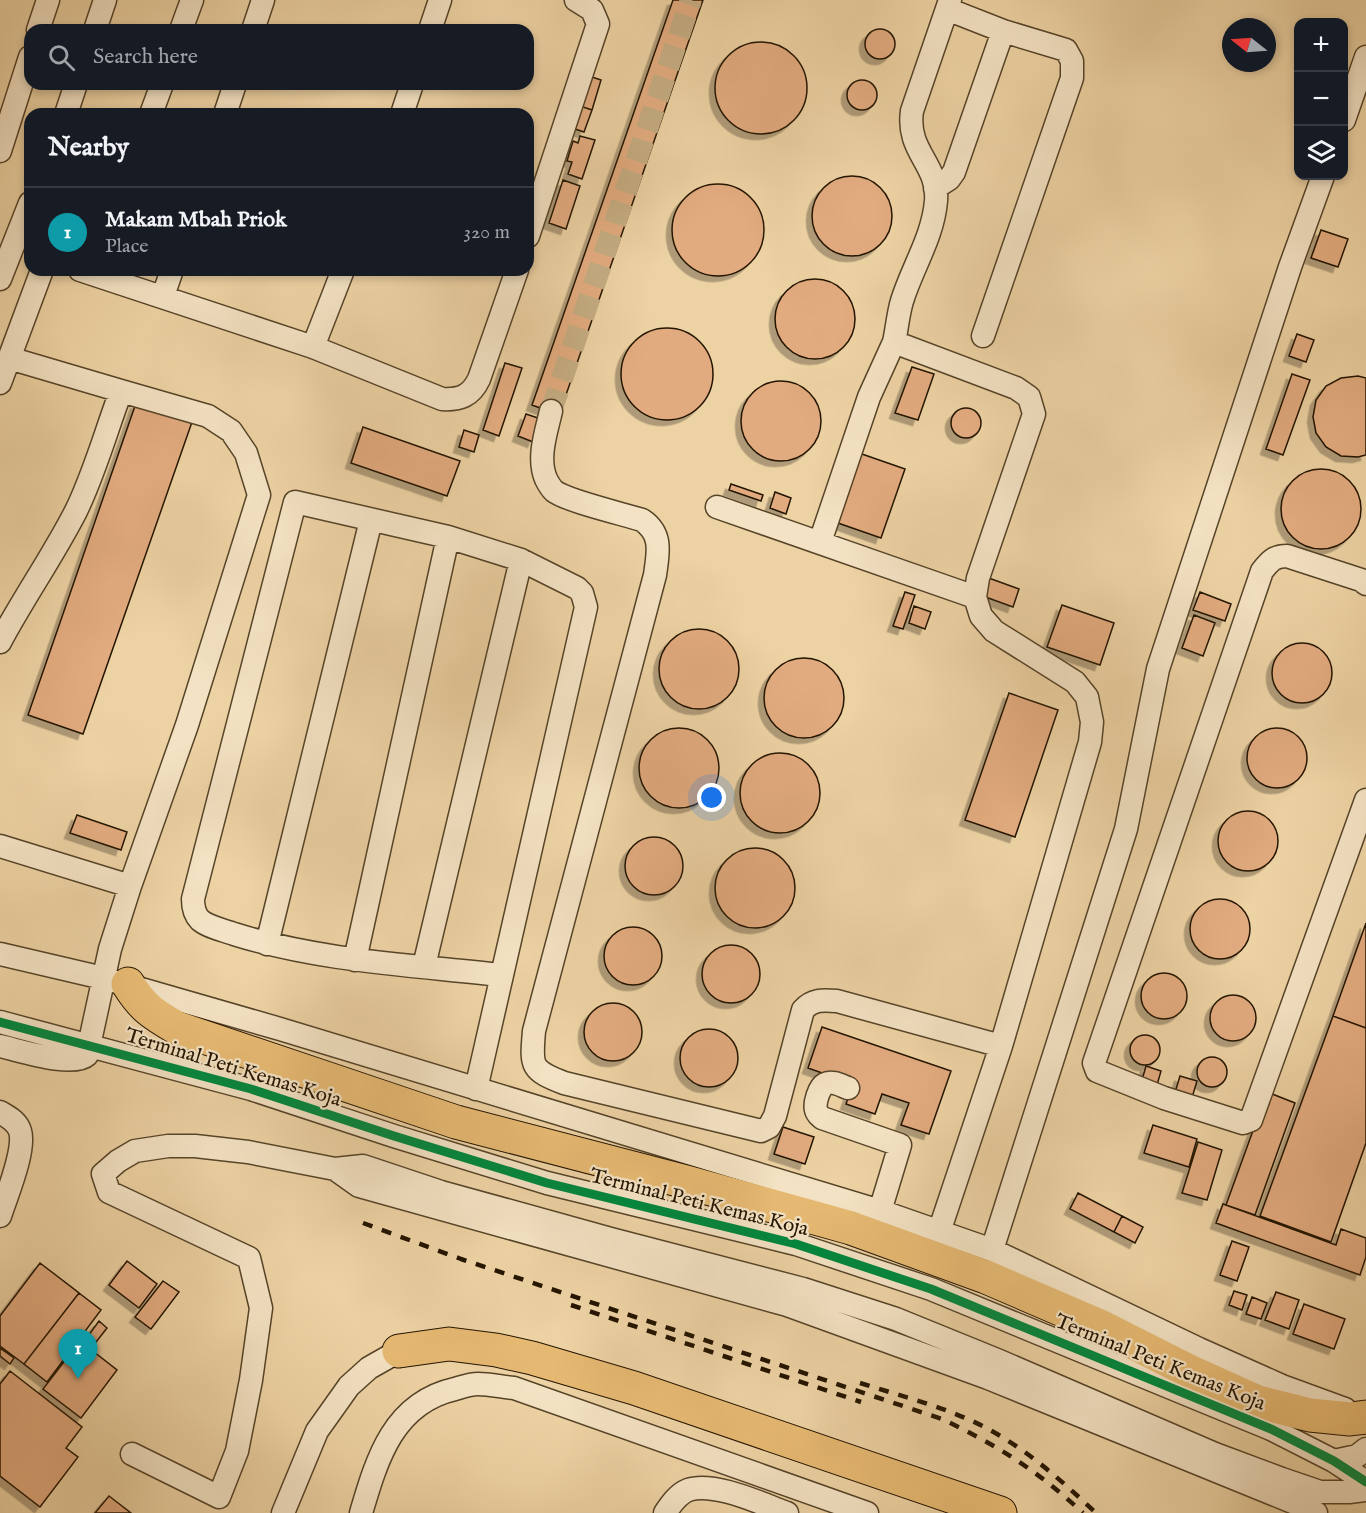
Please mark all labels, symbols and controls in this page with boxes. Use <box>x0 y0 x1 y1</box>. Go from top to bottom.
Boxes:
north arrow <box>1222 18 1276 72</box>
map controls <box>1294 18 1348 180</box>
button: + <box>1294 18 1348 72</box>
search box <box>24 24 534 90</box>
icon: search <box>45 41 78 74</box>
text: Search here <box>93 43 198 71</box>
button: − <box>1294 72 1348 126</box>
button: layers <box>1294 126 1348 180</box>
text: Nearby <box>48 131 129 164</box>
text: Makam Mbah Priok <box>105 206 287 234</box>
text: 1 <box>64 220 71 245</box>
text: 320 m <box>464 220 510 245</box>
text: Place <box>105 234 148 259</box>
your location <box>697 783 726 812</box>
street label: Terminal Peti Kemas Koja <box>122 1022 345 1114</box>
street label: Terminal Peti Kemas Koja <box>587 1163 812 1243</box>
street label: Terminal Peti Kemas Koja <box>1051 1308 1270 1418</box>
pin: 1 <box>58 1330 98 1379</box>

